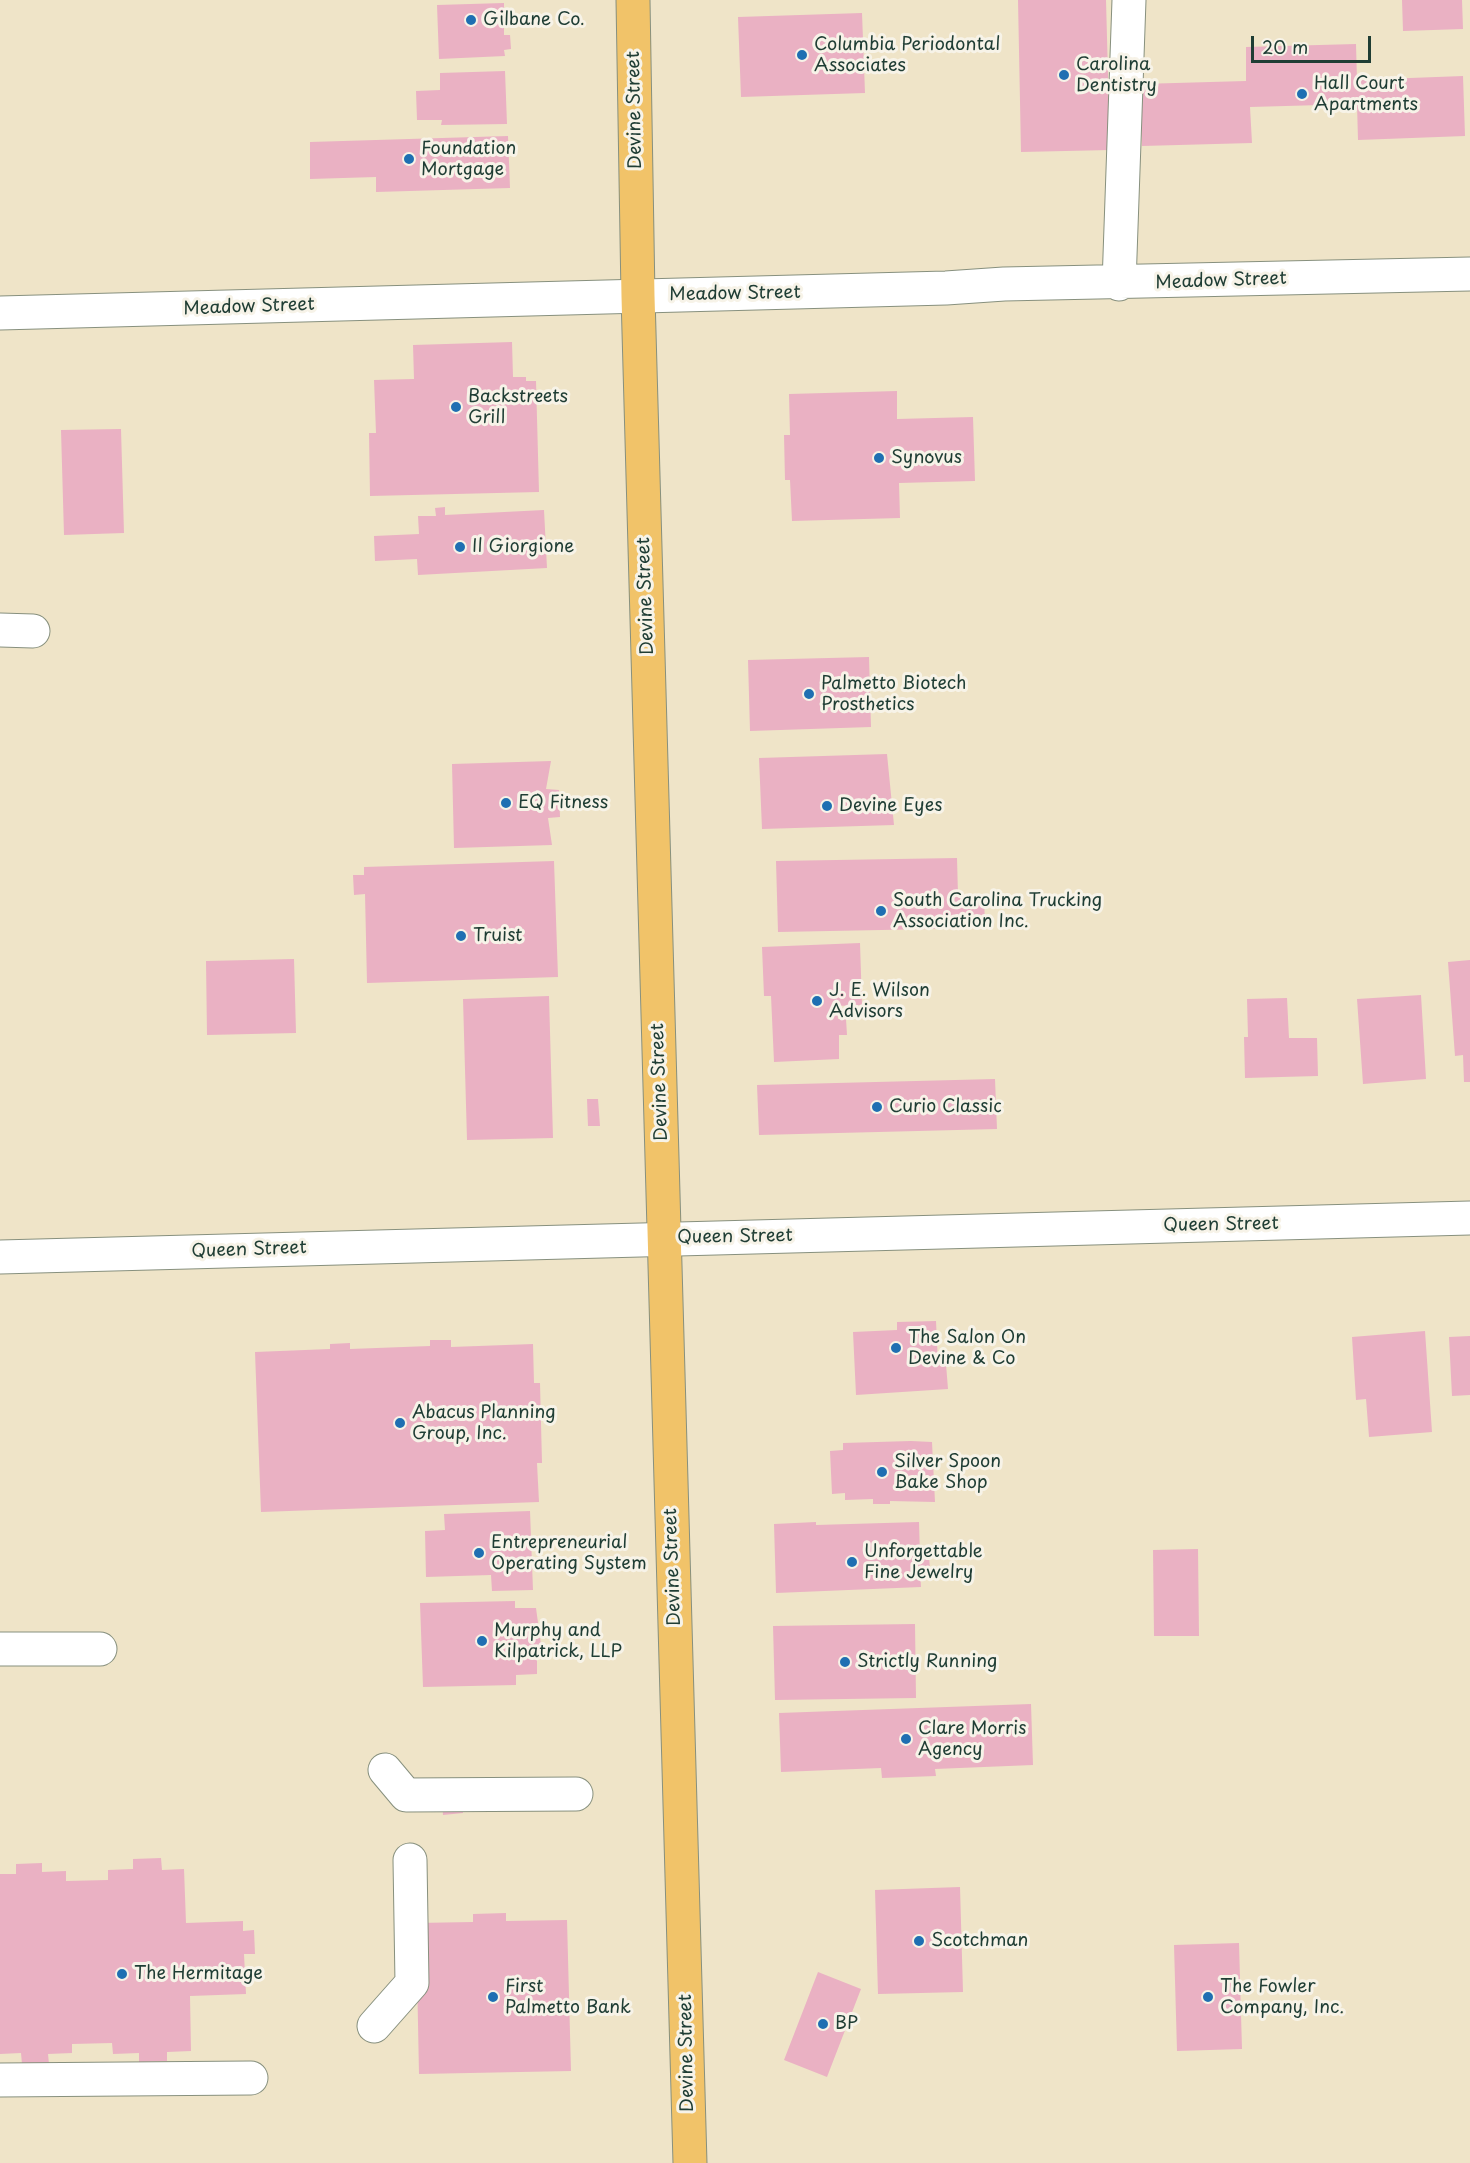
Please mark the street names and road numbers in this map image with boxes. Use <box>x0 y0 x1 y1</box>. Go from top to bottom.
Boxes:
street label: Devine Street <box>623 51 647 169</box>
street label: Meadow Street <box>1155 268 1287 294</box>
street label: Meadow Street <box>669 282 801 306</box>
street label: Meadow Street <box>183 294 315 320</box>
street label: Devine Street <box>633 537 659 655</box>
street label: Devine Street <box>647 1023 673 1141</box>
street label: Queen Street <box>1163 1213 1279 1237</box>
street label: Queen Street <box>677 1225 793 1249</box>
street label: Queen Street <box>191 1237 307 1263</box>
street label: Devine Street <box>660 1508 686 1626</box>
street label: Devine Street <box>675 1994 699 2112</box>

